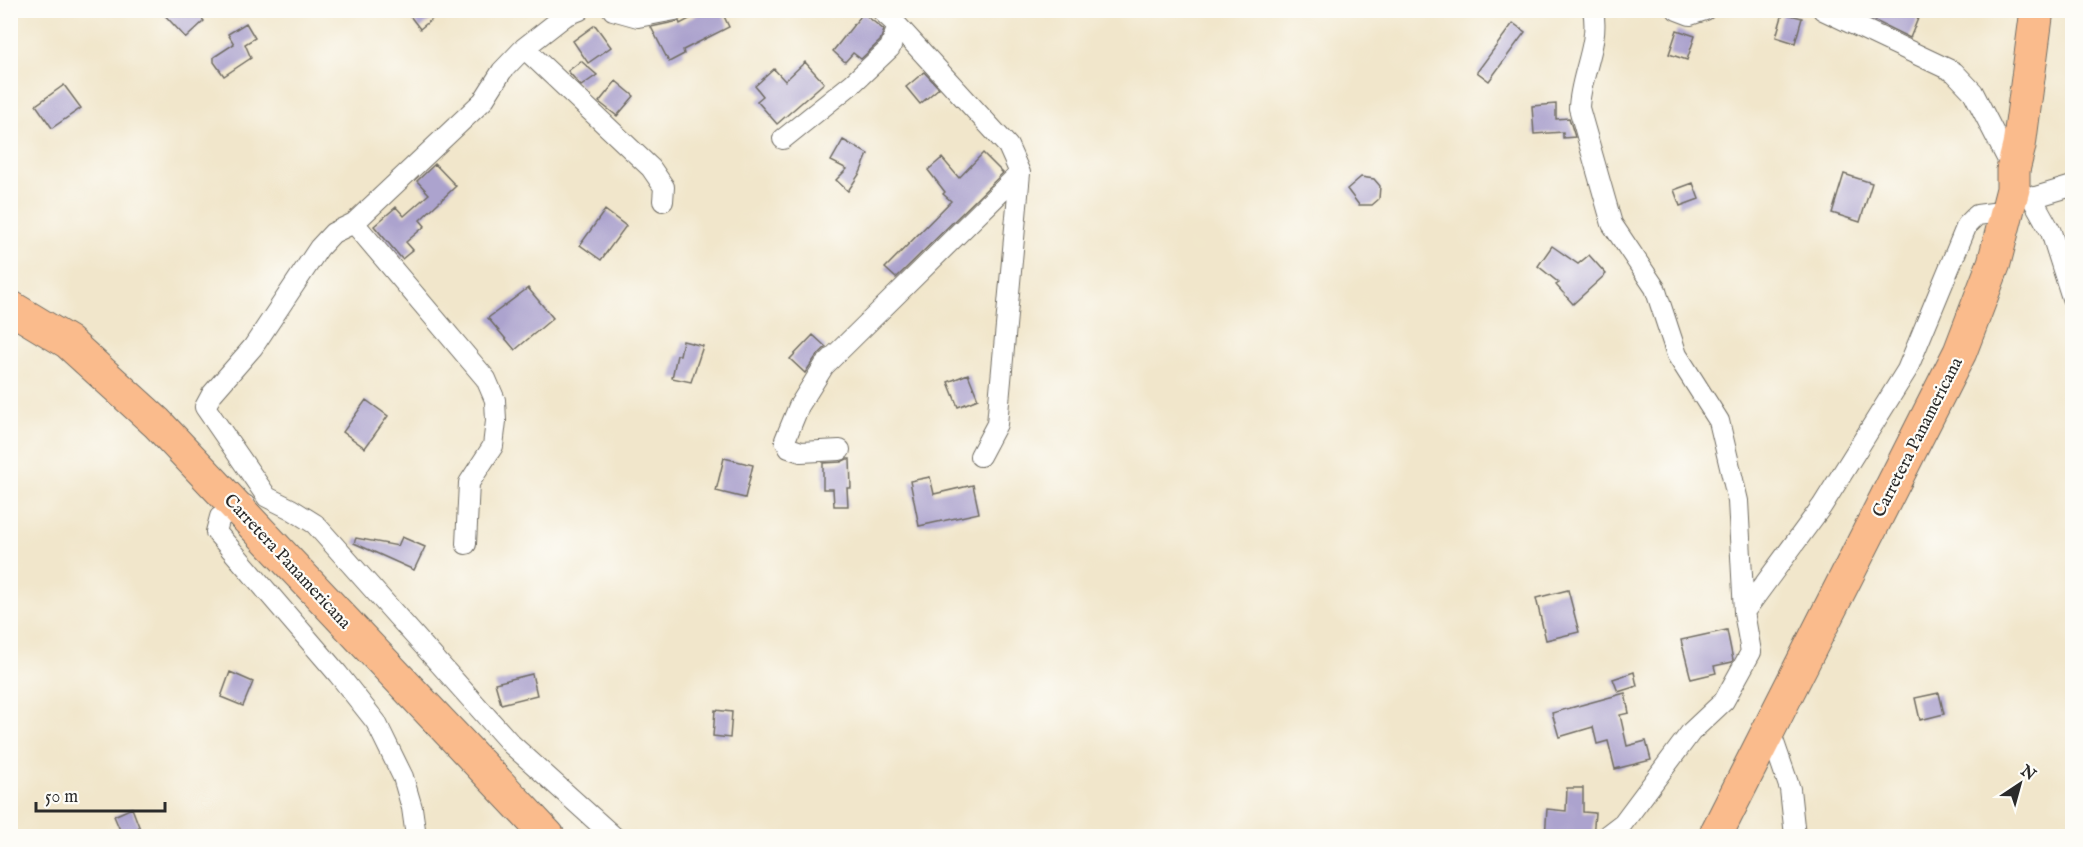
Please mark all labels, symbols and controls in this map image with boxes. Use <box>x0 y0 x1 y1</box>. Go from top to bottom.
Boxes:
street label: Carretera Panamericana <box>1868 354 1969 522</box>
street label: Carretera Panamericana <box>218 490 356 635</box>
north arrow <box>1990 754 2050 814</box>
text: N <box>2015 761 2039 786</box>
scale bar <box>36 775 165 813</box>
text: 50 m <box>45 786 78 809</box>

